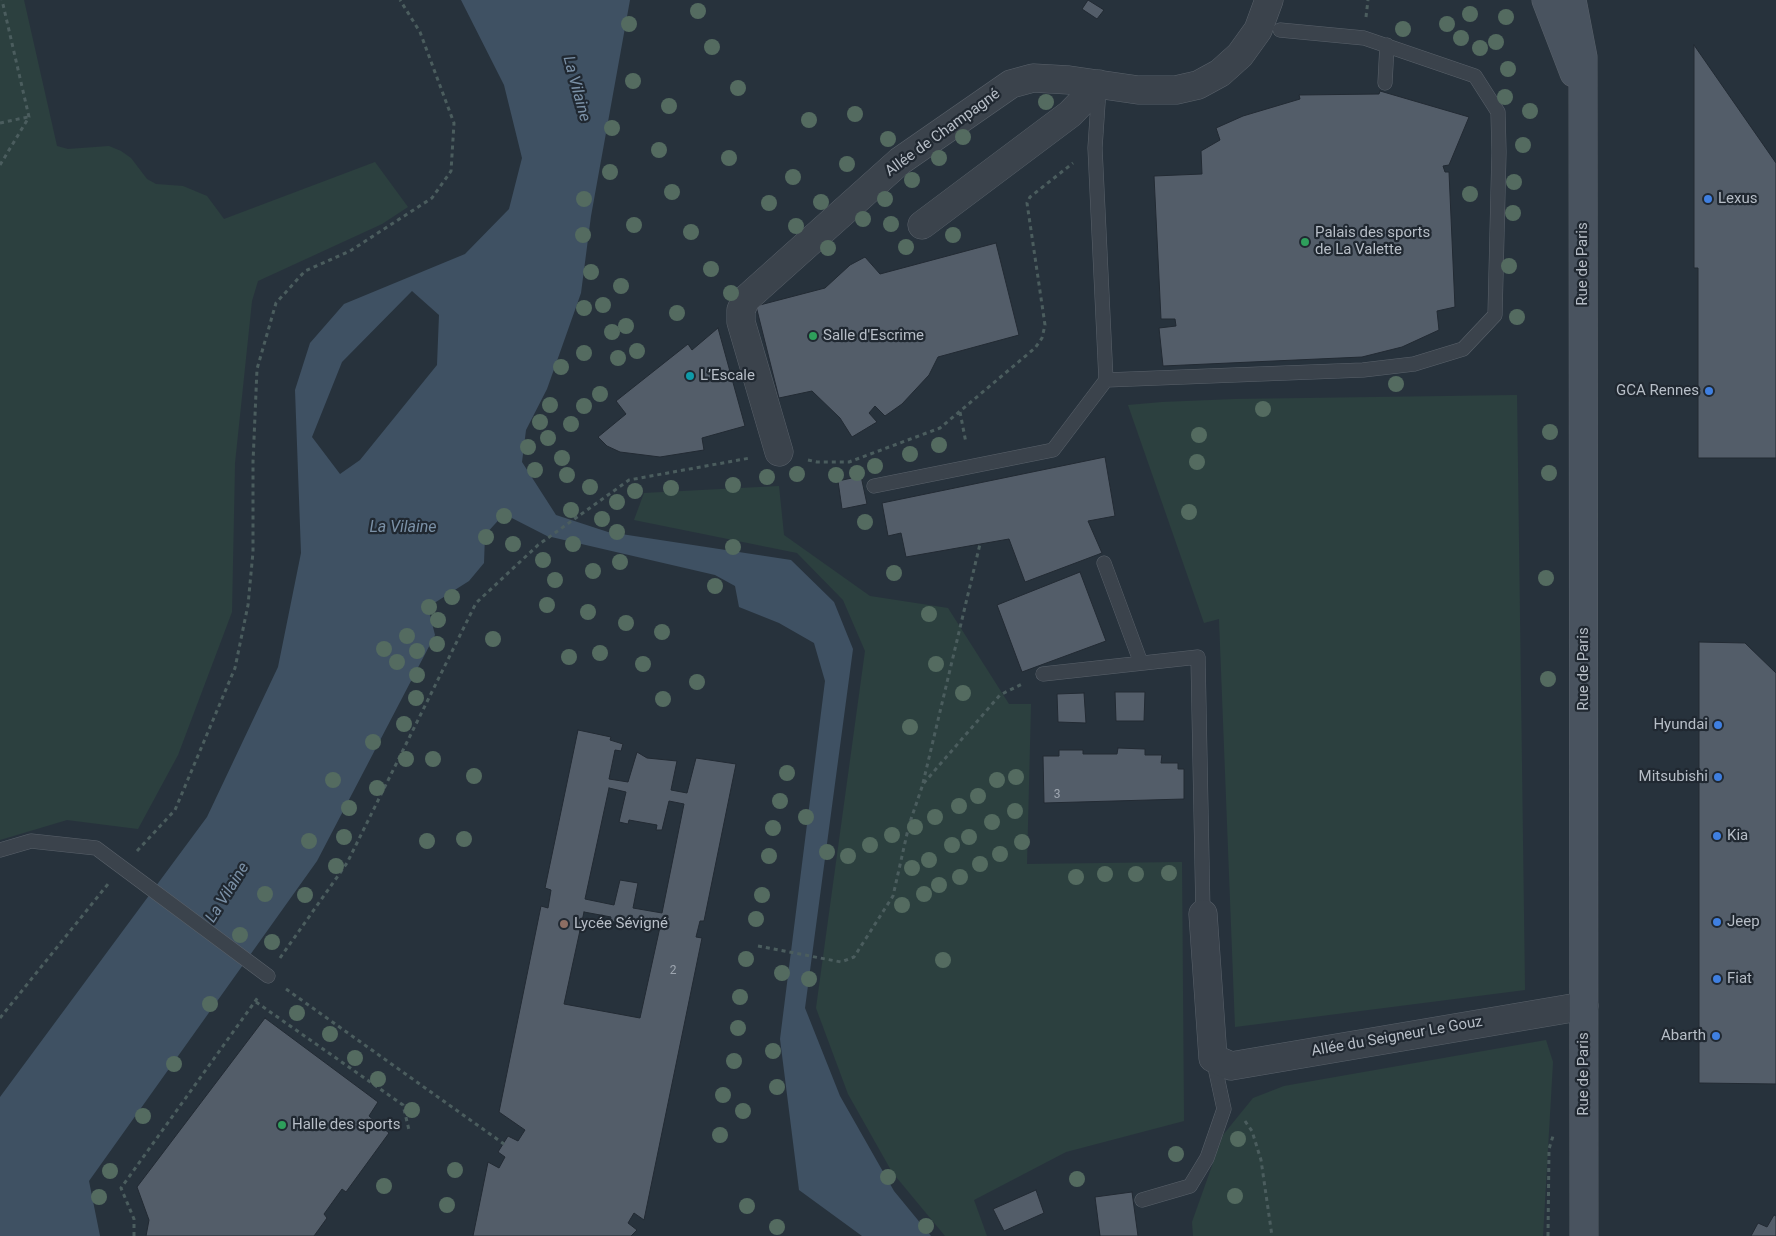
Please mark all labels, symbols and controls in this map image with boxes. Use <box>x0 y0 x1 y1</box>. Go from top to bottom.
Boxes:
water label: La Vilaine <box>558 54 594 124</box>
street label: Allée de Champagné <box>882 85 1004 181</box>
place label: Lexus <box>1718 190 1757 208</box>
marker: Lexus <box>1702 193 1714 205</box>
street label: Rue de Paris <box>1574 222 1592 306</box>
place label: Palais des sports de La Valette <box>1315 224 1430 259</box>
marker: Palais des sports de La Valette <box>1299 236 1311 248</box>
place label: Salle d'Escrime <box>823 327 924 345</box>
marker: Salle d'Escrime <box>807 330 819 342</box>
place label: L’Escale <box>700 367 755 385</box>
marker: L’Escale <box>684 370 696 382</box>
place label: GCA Rennes <box>1616 382 1699 400</box>
marker: GCA Rennes <box>1703 385 1715 397</box>
water label: La Vilaine <box>369 518 437 538</box>
street label: Rue de Paris <box>1575 627 1593 711</box>
place label: Hyundai <box>1653 716 1708 734</box>
marker: Hyundai <box>1712 719 1724 731</box>
place label: Mitsubishi <box>1639 768 1708 786</box>
marker: Mitsubishi <box>1712 771 1724 783</box>
house number: 3 <box>1054 788 1060 802</box>
place label: Kia <box>1727 827 1748 845</box>
marker: Kia <box>1711 830 1723 842</box>
water label: La Vilaine <box>202 859 254 927</box>
place label: Jeep <box>1727 913 1760 931</box>
place label: Lycée Sévigné <box>574 915 668 933</box>
marker: Jeep <box>1711 916 1723 928</box>
marker: Lycée Sévigné <box>558 918 570 930</box>
house number: 2 <box>670 964 676 978</box>
place label: Fiat <box>1727 970 1752 988</box>
marker: Fiat <box>1711 973 1723 985</box>
street label: Allée du Seigneur Le Gouz <box>1310 1013 1484 1061</box>
place label: Abarth <box>1661 1027 1706 1045</box>
marker: Abarth <box>1710 1030 1722 1042</box>
street label: Rue de Paris <box>1575 1032 1593 1116</box>
place label: Halle des sports <box>292 1116 401 1134</box>
marker: Halle des sports <box>276 1119 288 1131</box>

